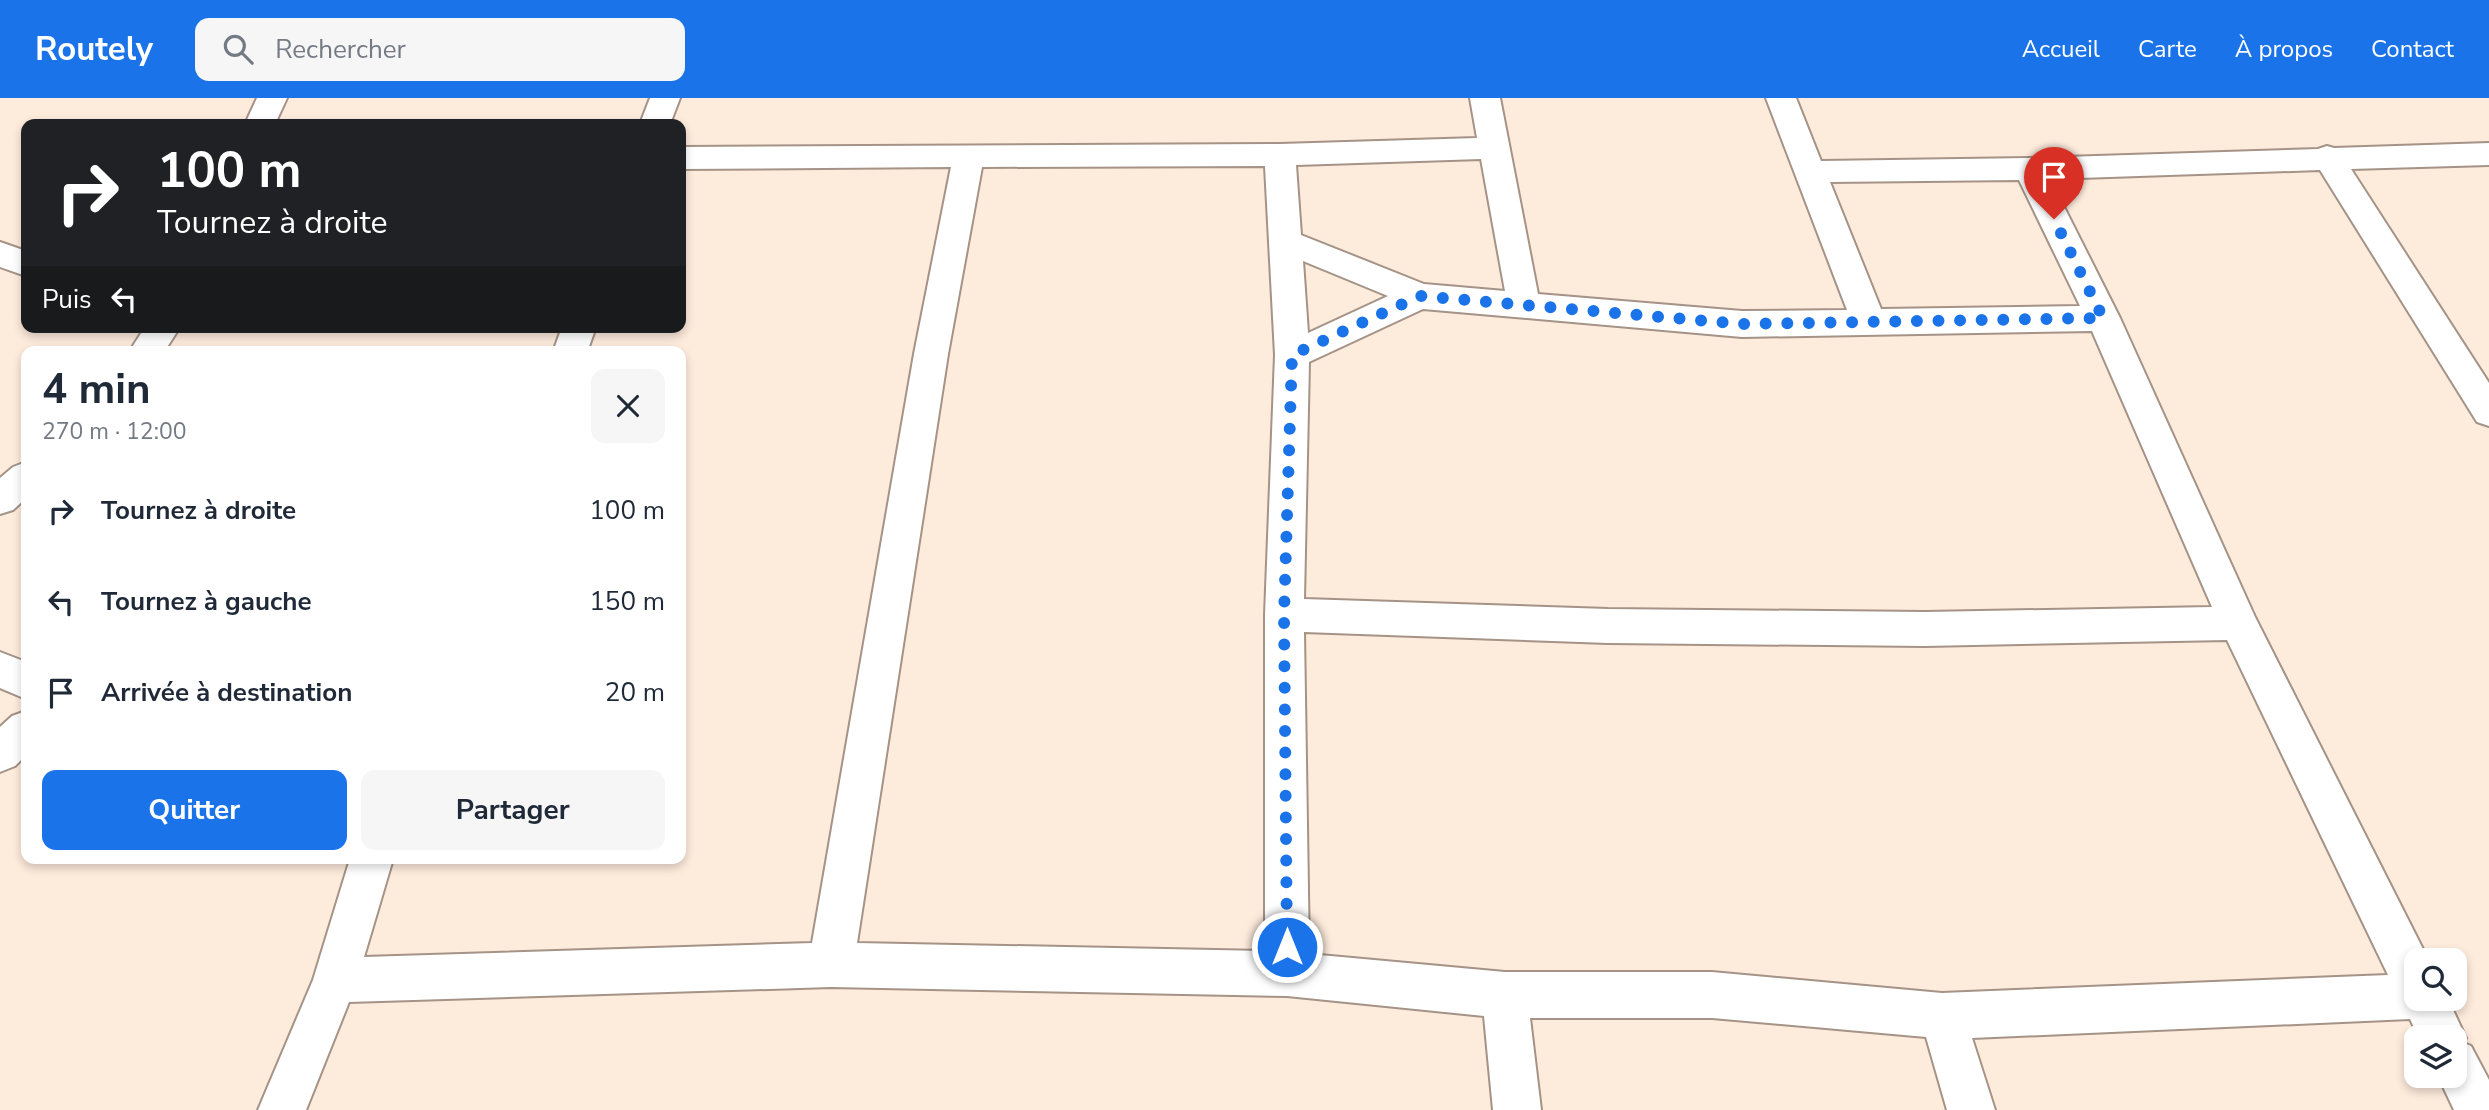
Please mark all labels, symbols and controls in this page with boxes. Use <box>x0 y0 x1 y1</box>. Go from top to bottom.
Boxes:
search box <box>195 18 685 81</box>
text: Routely <box>35 27 153 72</box>
icon: search <box>219 30 257 68</box>
text: Rechercher <box>275 32 406 67</box>
text: Accueil <box>2022 33 2100 65</box>
text: Carte <box>2138 33 2197 65</box>
text: À propos <box>2235 33 2333 65</box>
text: Contact <box>2371 33 2454 65</box>
text: 100 m <box>157 137 301 204</box>
icon: right <box>42 147 133 238</box>
pin <box>2024 147 2084 219</box>
icon: arrive <box>2035 158 2073 196</box>
text: Tournez à droite <box>157 201 388 244</box>
icon: left <box>105 280 143 318</box>
text: Puis <box>42 282 91 317</box>
text: 4 min <box>42 361 151 418</box>
button: close <box>591 369 665 443</box>
text: 270 m · 12:00 <box>42 416 187 447</box>
icon: right <box>42 492 80 530</box>
text: Tournez à droite <box>101 493 296 528</box>
text: 100 m <box>589 493 665 528</box>
icon: left <box>42 583 80 621</box>
text: Tournez à gauche <box>101 584 312 619</box>
text: 150 m <box>589 584 665 619</box>
icon: arrive <box>42 674 80 712</box>
text: Arrivée à destination <box>101 675 352 710</box>
text: 20 m <box>605 675 665 710</box>
button: Quitter <box>42 770 347 850</box>
button: Partager <box>361 770 665 850</box>
position arrow <box>1250 910 1324 984</box>
map controls <box>2404 948 2467 1088</box>
button: search <box>2404 948 2467 1011</box>
button: layers <box>2404 1025 2467 1088</box>

